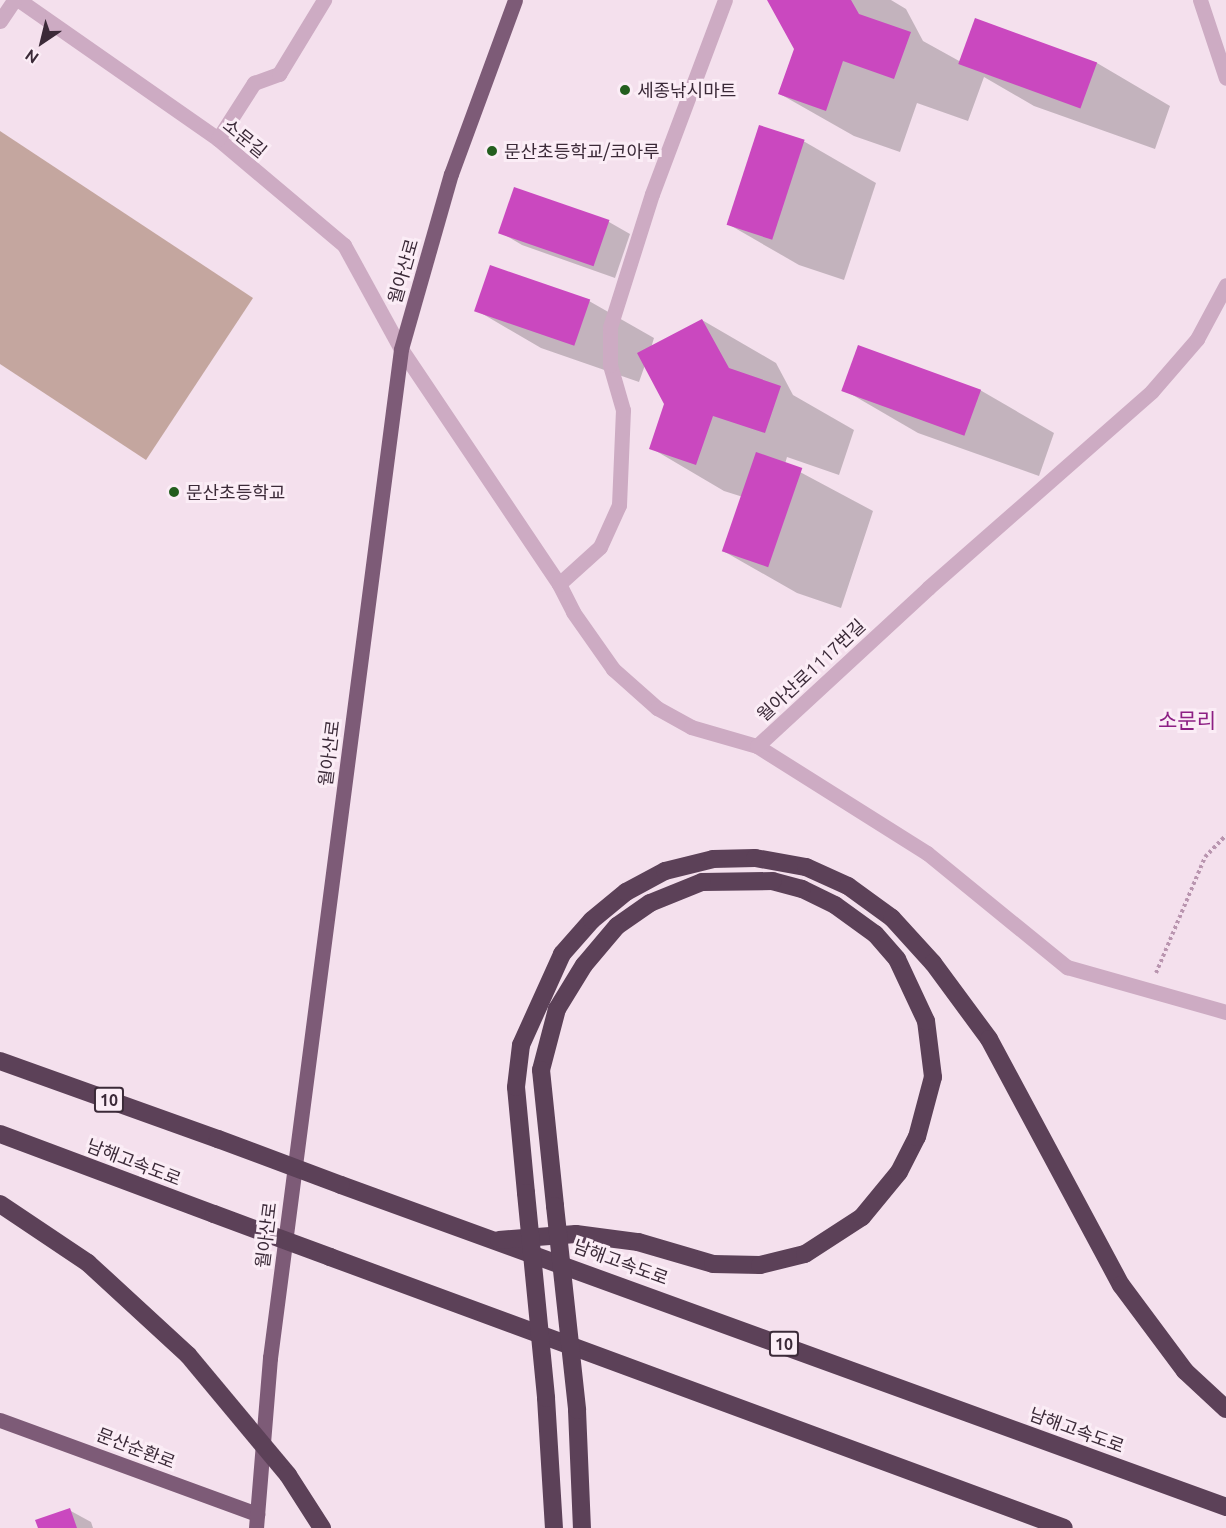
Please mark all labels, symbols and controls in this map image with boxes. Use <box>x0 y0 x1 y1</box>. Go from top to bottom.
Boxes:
north arrow <box>12 12 72 72</box>
text: N <box>22 46 42 68</box>
place label: 세종낚시마트 <box>637 79 736 101</box>
marker: 세종낚시마트 <box>618 83 632 97</box>
street label: 소문길 <box>219 114 271 162</box>
place label: 문산초등학교/코아루 <box>504 140 660 162</box>
marker: 문산초등학교/코아루 <box>485 144 499 158</box>
street label: 월아산로 <box>383 236 423 306</box>
place label: 문산초등학교 <box>186 481 285 503</box>
marker: 문산초등학교 <box>167 485 181 499</box>
street label: 월아산로1117번길 <box>752 614 870 726</box>
district label: 소문리 <box>1158 707 1216 733</box>
street label: 월아산로 <box>314 719 344 787</box>
road number: 10 <box>92 1087 126 1113</box>
street label: 남해고속도로 <box>84 1134 184 1190</box>
street label: 월아산로 <box>251 1201 281 1269</box>
street label: 남해고속도로 <box>571 1235 671 1289</box>
road number: 10 <box>768 1331 800 1357</box>
street label: 남해고속도로 <box>1027 1403 1127 1457</box>
street label: 문산순환로 <box>93 1423 179 1473</box>

